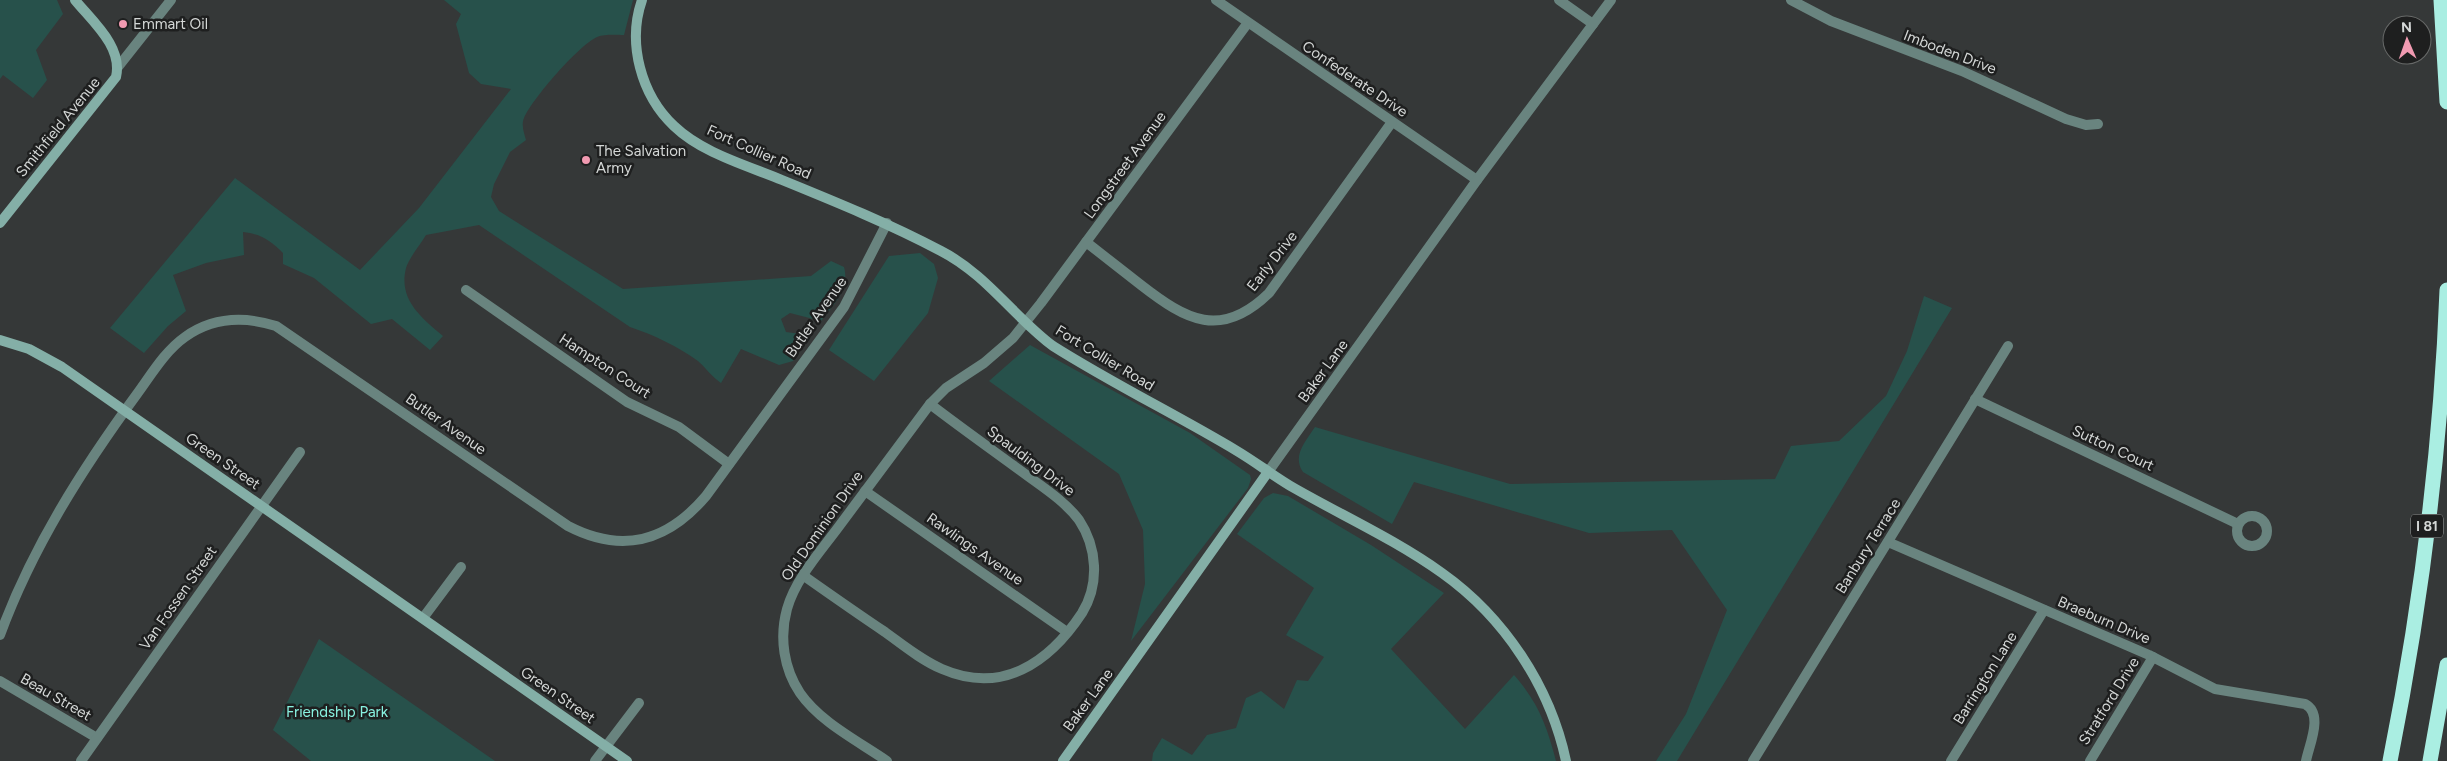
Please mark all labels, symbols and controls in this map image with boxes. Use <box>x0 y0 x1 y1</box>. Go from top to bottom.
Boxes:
place label: Emmart Oil <box>133 15 208 33</box>
north arrow <box>2382 15 2432 65</box>
marker: Emmart Oil <box>117 18 129 30</box>
text: N <box>2401 19 2412 36</box>
street label: Imboden Drive <box>1901 26 1999 78</box>
street label: Confederate Drive <box>1299 37 1411 121</box>
street label: Smithfield Avenue <box>12 73 104 181</box>
street label: Longstreet Avenue <box>1080 108 1170 222</box>
street label: Fort Collier Road <box>704 121 814 183</box>
place label: The Salvation Army <box>596 142 686 177</box>
marker: The Salvation Army <box>580 154 592 166</box>
street label: Early Drive <box>1243 227 1301 295</box>
street label: Butler Avenue <box>782 273 850 361</box>
street label: Fort Collier Road <box>1052 321 1158 395</box>
street label: Hampton Court <box>556 330 654 402</box>
street label: Baker Lane <box>1294 336 1352 406</box>
street label: Butler Avenue <box>402 390 490 458</box>
street label: Sutton Court <box>2069 421 2157 475</box>
street label: Spaulding Drive <box>984 422 1078 500</box>
street label: Green Street <box>182 429 264 493</box>
street label: Old Dominion Drive <box>777 468 867 584</box>
street label: Banbury Terrace <box>1832 495 1904 597</box>
street label: Rawlings Avenue <box>923 509 1027 589</box>
road number: I 81 <box>2411 514 2443 538</box>
street label: Van Fossen Street <box>135 542 221 653</box>
street label: Braeburn Drive <box>2055 592 2153 648</box>
street label: Barrington Lane <box>1949 628 2021 728</box>
street label: Stratford Drive <box>2075 654 2143 748</box>
street label: Green Street <box>517 663 599 727</box>
street label: Baker Lane <box>1059 665 1117 735</box>
street label: Beau Street <box>17 669 95 725</box>
park label: Friendship Park <box>286 703 389 721</box>

